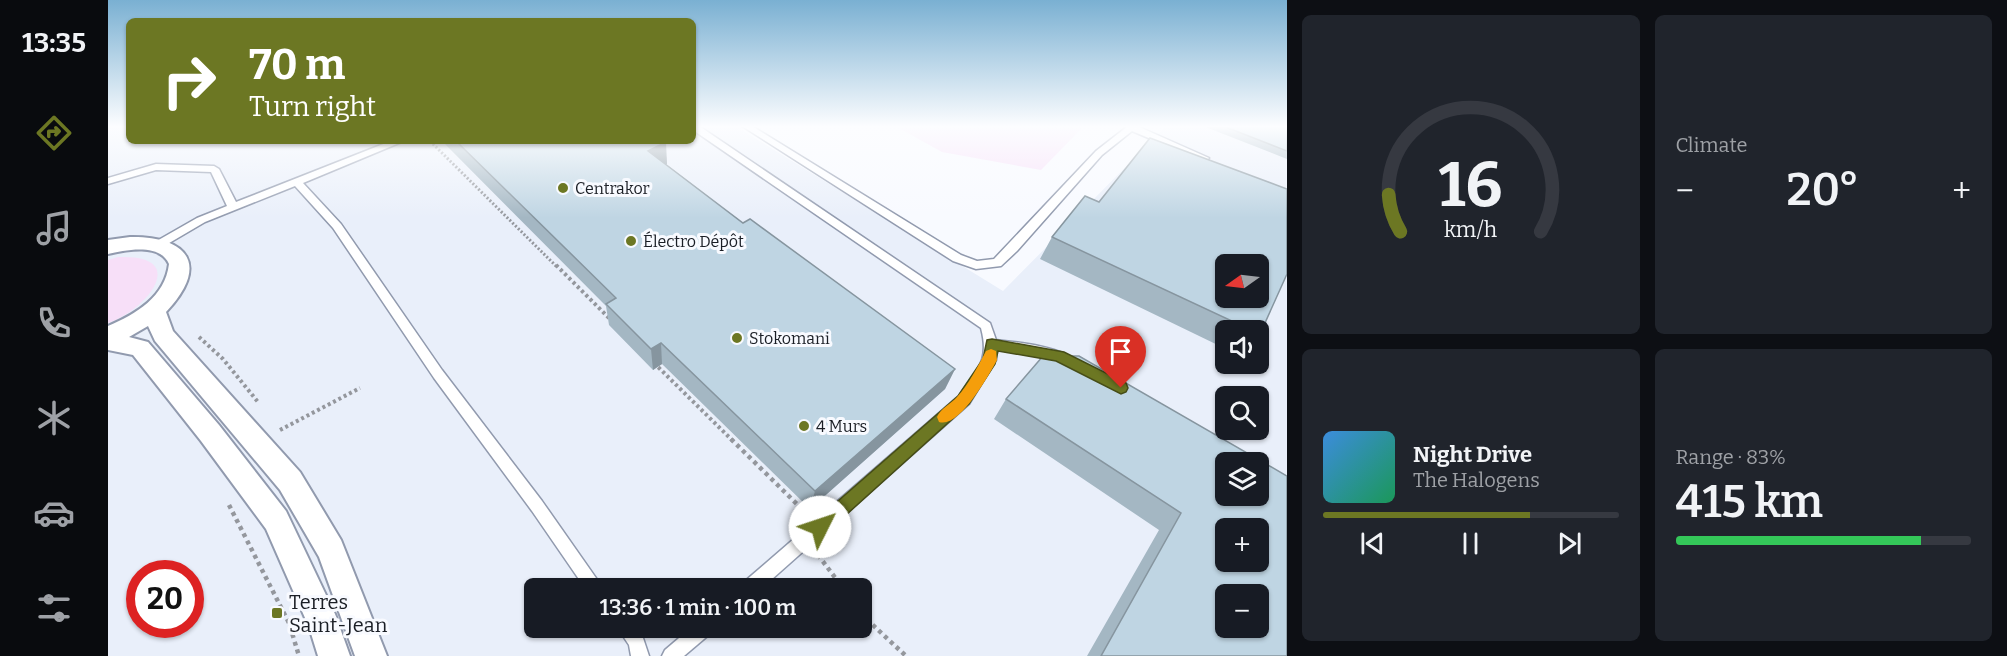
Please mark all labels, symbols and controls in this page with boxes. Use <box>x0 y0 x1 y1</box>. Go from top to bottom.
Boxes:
text: 13:35 <box>22 27 86 59</box>
text: 70 m <box>249 40 345 90</box>
icon: right <box>150 42 228 120</box>
text: Turn right <box>249 91 376 123</box>
icon: directions <box>33 112 75 154</box>
text: Climate <box>1676 133 1747 157</box>
text: 16 <box>1439 148 1503 223</box>
text: 20° <box>1786 163 1859 217</box>
text: − <box>1676 171 1694 211</box>
text: + <box>1952 171 1971 211</box>
place label: Centrakor <box>575 179 650 198</box>
marker: Centrakor <box>556 181 570 195</box>
icon: music <box>33 207 75 249</box>
text: km/h <box>1444 217 1497 243</box>
place label: Électro Dépôt <box>643 231 744 251</box>
marker: Électro Dépôt <box>624 234 638 248</box>
north arrow <box>1215 254 1269 308</box>
map controls <box>1215 254 1269 638</box>
icon: phone <box>33 302 75 344</box>
button: sound <box>1215 320 1269 374</box>
pin <box>1095 326 1146 388</box>
place label: Stokomani <box>749 329 830 348</box>
marker: Stokomani <box>730 331 744 345</box>
icon: arrive <box>1104 335 1137 368</box>
button: search <box>1215 386 1269 440</box>
icon: climate <box>33 397 75 439</box>
place label: 4 Murs <box>816 417 867 436</box>
marker: 4 Murs <box>797 419 811 433</box>
text: Night Drive <box>1413 441 1532 468</box>
text: Range · 83% <box>1676 445 1786 469</box>
button: layers <box>1215 452 1269 506</box>
text: The Halogens <box>1413 468 1540 492</box>
text: 415 km <box>1676 475 1823 529</box>
icon: car <box>33 492 75 534</box>
position arrow <box>788 495 852 559</box>
button: + <box>1215 518 1269 572</box>
icon: previous <box>1356 527 1389 560</box>
icon: pause <box>1454 527 1487 560</box>
icon: next <box>1553 527 1586 560</box>
speed limit sign: 20 <box>126 560 204 638</box>
button: − <box>1215 584 1269 638</box>
icon: filters <box>33 587 75 629</box>
place label: Terres Saint-Jean <box>289 590 388 637</box>
text: 13:36 · 1 min · 100 m <box>600 594 796 621</box>
marker: Terres Saint-Jean <box>270 606 284 620</box>

